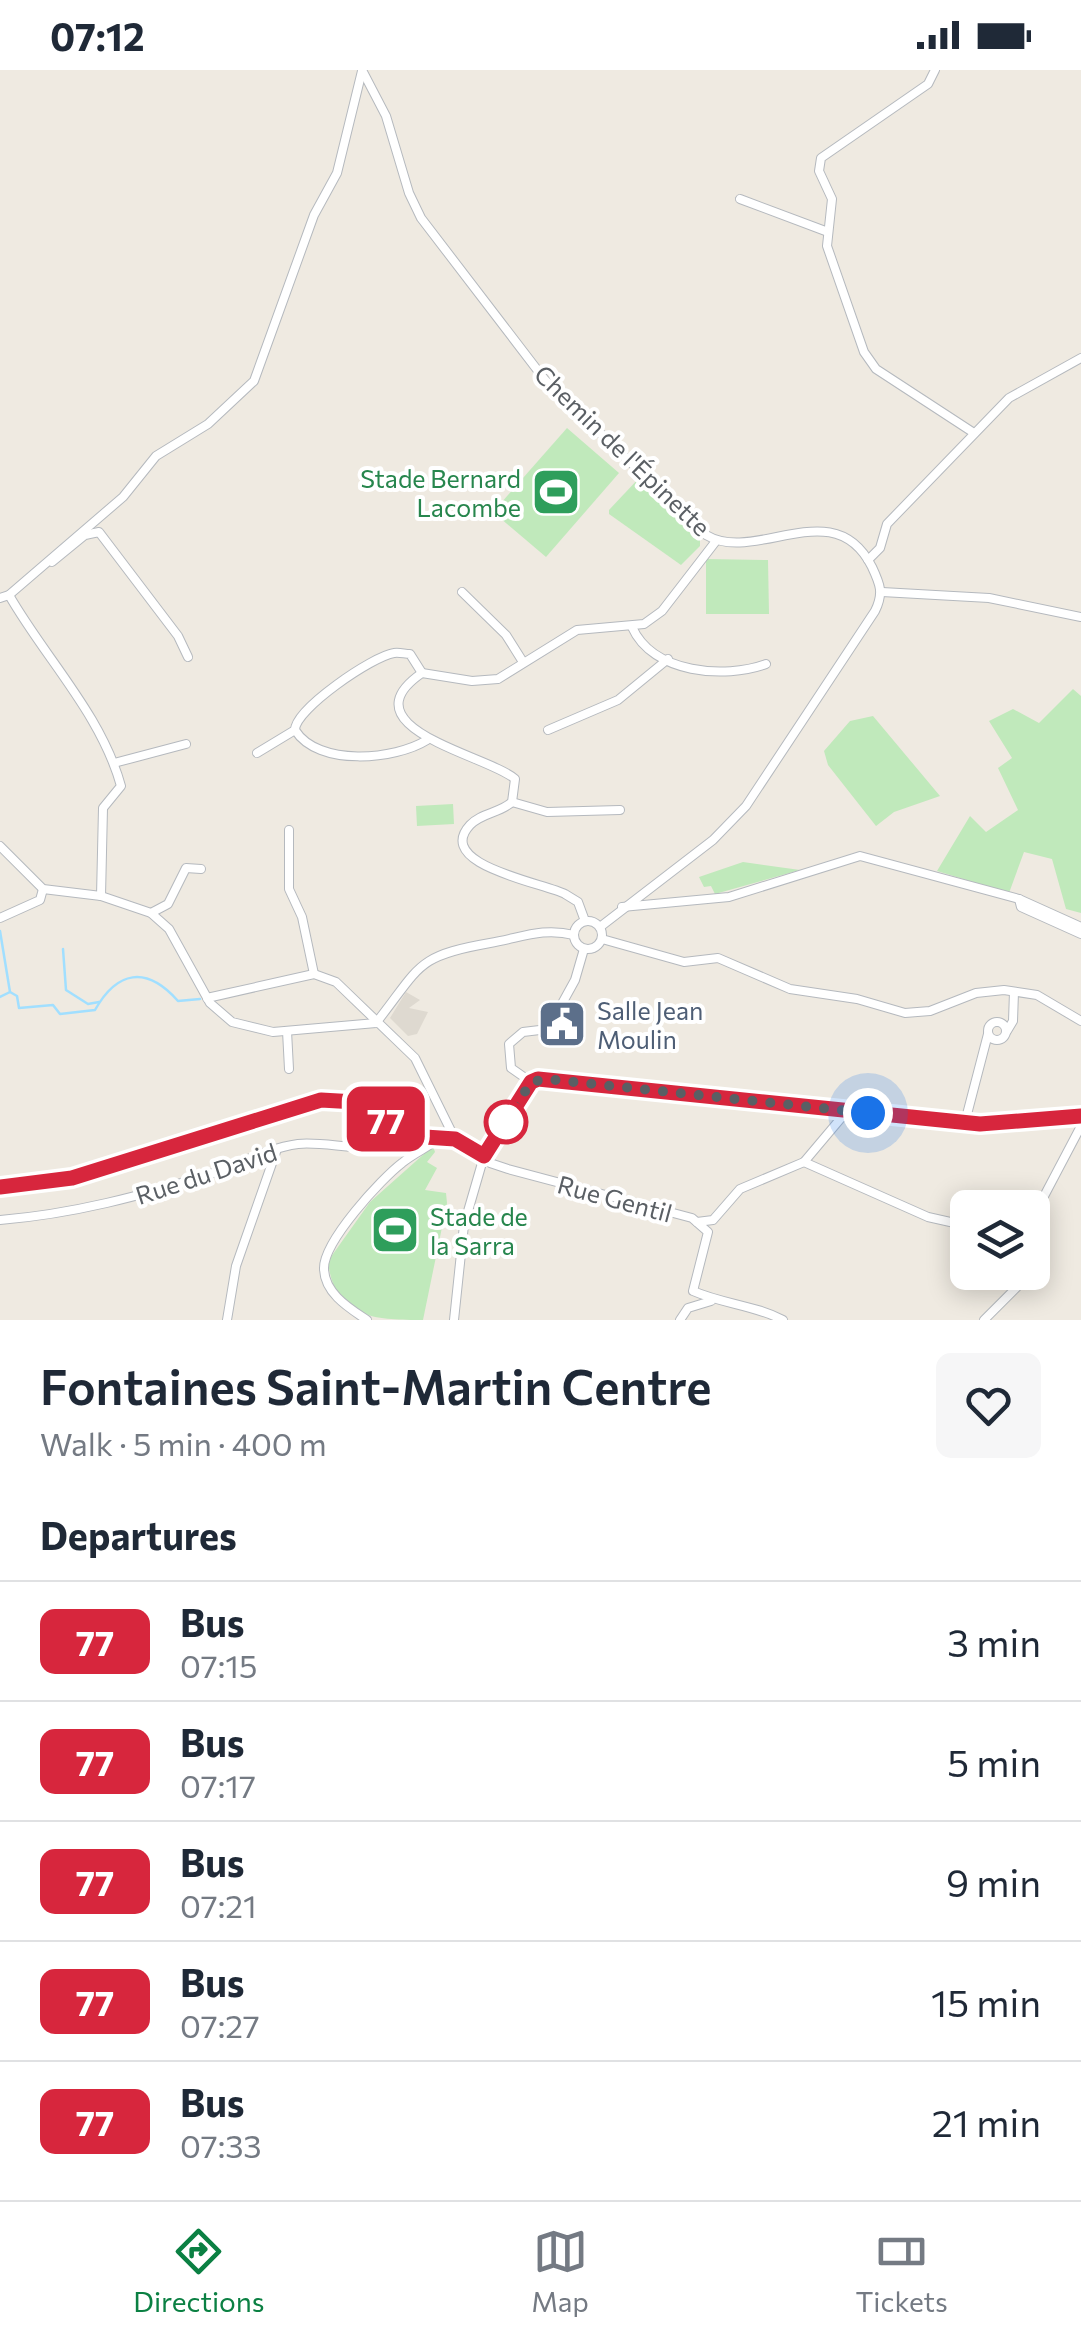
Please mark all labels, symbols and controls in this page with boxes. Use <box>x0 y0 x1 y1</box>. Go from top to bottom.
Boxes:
text: 07:12 <box>50 12 145 59</box>
street label: Chemin de l'Épinette <box>529 358 717 542</box>
place label: Stade Bernard Lacombe <box>360 463 521 522</box>
sports icon: Stade Bernard Lacombe <box>530 466 582 518</box>
place label: Salle Jean Moulin <box>597 995 703 1054</box>
public building icon: Salle Jean Moulin <box>536 998 588 1050</box>
line badge: 77 <box>341 1086 431 1152</box>
your location <box>843 1088 893 1138</box>
text: 77 <box>367 1098 405 1141</box>
unlabelled marker <box>485 1101 527 1143</box>
street label: Rue du David <box>132 1136 280 1210</box>
street label: Rue Gentil <box>554 1168 676 1228</box>
map controls <box>950 1190 1050 1290</box>
button: layers <box>950 1190 1050 1290</box>
place label: Stade de la Sarra <box>430 1201 528 1260</box>
sports icon: Stade de la Sarra <box>369 1204 421 1256</box>
button: heart <box>936 1353 1041 1458</box>
text: Fontaines Saint-Martin Centre <box>40 1356 711 1415</box>
text: Walk · 5 min · 400 m <box>40 1423 327 1463</box>
text: Departures <box>40 1511 237 1558</box>
text: Bus <box>180 1598 245 1645</box>
text: 3 min <box>947 1618 1041 1665</box>
text: 77 <box>76 1620 114 1663</box>
text: 07:15 <box>180 1645 257 1685</box>
text: Bus <box>180 1718 245 1765</box>
text: 5 min <box>947 1738 1041 1785</box>
text: 77 <box>76 1740 114 1783</box>
text: 07:17 <box>180 1765 256 1805</box>
text: Bus <box>180 1838 245 1885</box>
text: 9 min <box>946 1858 1041 1905</box>
text: 77 <box>76 1860 114 1903</box>
text: 07:21 <box>180 1885 257 1925</box>
text: Bus <box>180 1958 245 2005</box>
text: 15 min <box>931 1978 1041 2025</box>
text: 77 <box>76 1980 114 2023</box>
text: 07:27 <box>180 2005 260 2045</box>
text: Bus <box>180 2078 245 2125</box>
text: 21 min <box>932 2098 1041 2145</box>
text: 77 <box>76 2100 114 2143</box>
text: 07:33 <box>180 2125 262 2165</box>
tab: Directions <box>133 2224 265 2318</box>
tab: Map <box>531 2224 589 2318</box>
tab: Tickets <box>855 2224 948 2318</box>

